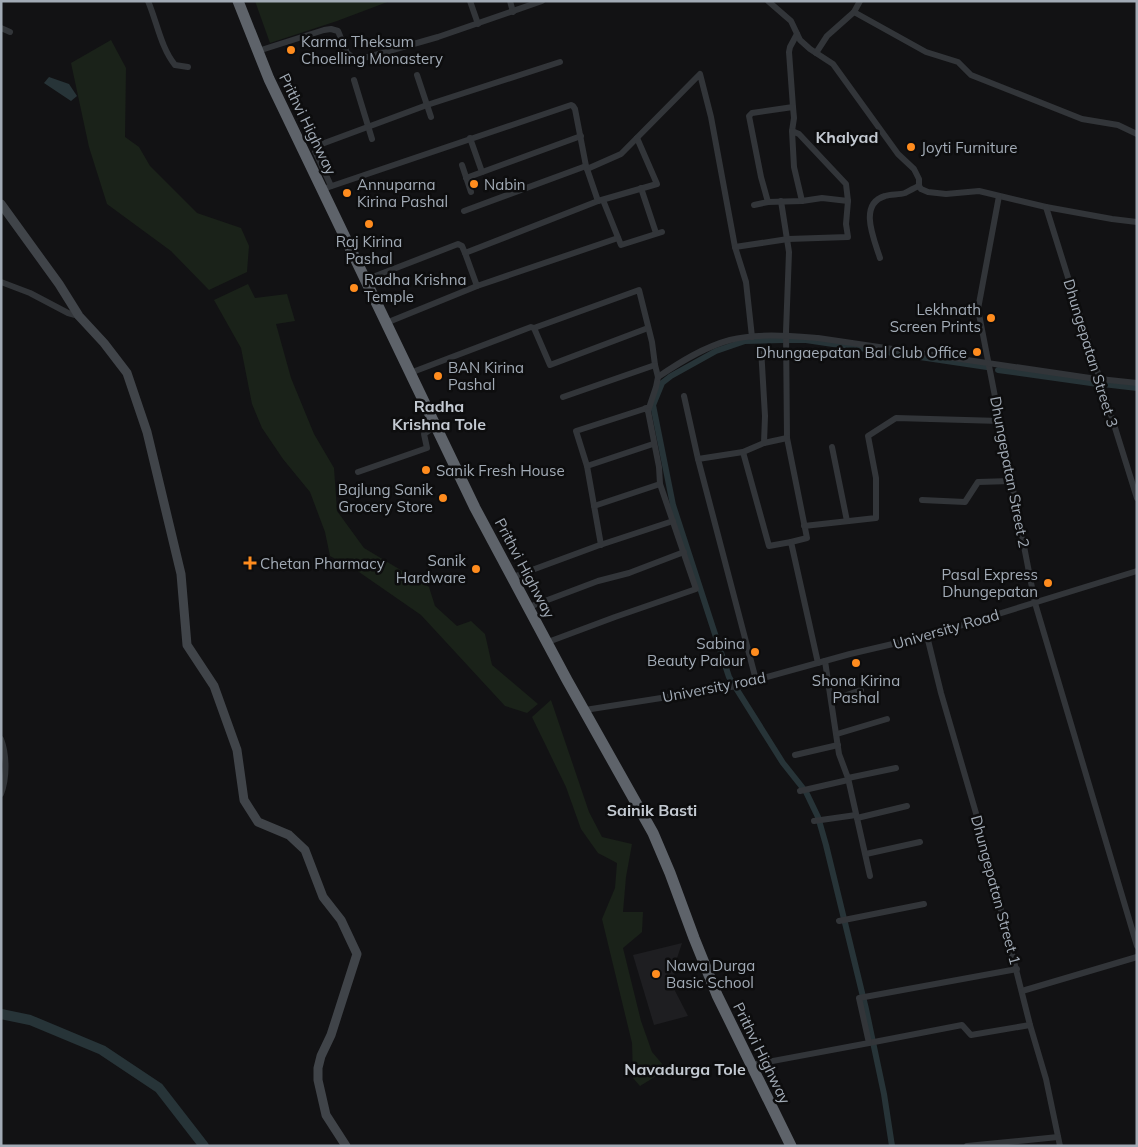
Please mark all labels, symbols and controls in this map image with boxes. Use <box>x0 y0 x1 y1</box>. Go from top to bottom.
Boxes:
place label: Karma Theksum Choelling Monastery <box>301 32 443 68</box>
marker: Karma Theksum Choelling Monastery <box>285 44 297 56</box>
street label: Prithvi Highway <box>275 70 341 178</box>
district label: Khalyad <box>816 127 878 147</box>
place label: Joyti Furniture <box>921 138 1017 157</box>
marker: Joyti Furniture <box>905 141 917 153</box>
place label: Annuparna Kirina Pashal <box>357 175 448 211</box>
place label: Nabin <box>484 175 526 194</box>
marker: Nabin <box>468 178 480 190</box>
marker: Annuparna Kirina Pashal <box>341 187 353 199</box>
marker: Raj Kirina Pashal <box>363 218 375 230</box>
place label: Raj Kirina Pashal <box>336 232 402 268</box>
place label: Radha Krishna Temple <box>364 270 467 306</box>
street label: Dhungepatan Street 3 <box>1059 277 1123 429</box>
marker: Radha Krishna Temple <box>348 282 360 294</box>
place label: Lekhnath Screen Prints <box>890 300 981 336</box>
marker: Lekhnath Screen Prints <box>985 312 997 324</box>
place label: Dhungaepatan Bal Club Office <box>756 343 967 362</box>
marker: Dhungaepatan Bal Club Office <box>971 346 983 358</box>
place label: BAN Kirina Pashal <box>448 358 524 394</box>
marker: BAN Kirina Pashal <box>432 370 444 382</box>
street label: Dhungepatan Street 2 <box>986 395 1034 549</box>
district label: Radha Krishna Tole <box>392 396 486 434</box>
place label: Sanik Fresh House <box>436 461 565 480</box>
marker: Sanik Fresh House <box>420 464 432 476</box>
place label: Bajlung Sanik Grocery Store <box>338 480 433 516</box>
marker: Bajlung Sanik Grocery Store <box>437 492 449 504</box>
street label: Prithvi Highway <box>491 515 559 621</box>
place label: Sanik Hardware <box>396 551 466 587</box>
place label: Chetan Pharmacy <box>260 554 385 573</box>
marker: Chetan Pharmacy <box>244 557 256 569</box>
marker: Sanik Hardware <box>470 563 482 575</box>
place label: Pasal Express Dhungepatan <box>941 565 1038 601</box>
marker: Pasal Express Dhungepatan <box>1042 577 1054 589</box>
street label: University Road <box>891 605 1001 653</box>
place label: Sabina Beauty Palour <box>647 634 746 670</box>
marker: Sabina Beauty Palour <box>749 646 761 658</box>
marker: Shona Kirina Pashal <box>850 657 862 669</box>
street label: University road <box>661 668 767 706</box>
place label: Shona Kirina Pashal <box>812 671 900 707</box>
district label: Sainik Basti <box>607 800 697 820</box>
street label: Dhungepatan Street 1 <box>967 813 1025 967</box>
place label: Nawa Durga Basic School <box>666 956 755 992</box>
marker: Nawa Durga Basic School <box>650 968 662 980</box>
street label: Prithvi Highway <box>729 999 795 1107</box>
district label: Navadurga Tole <box>624 1059 746 1079</box>

